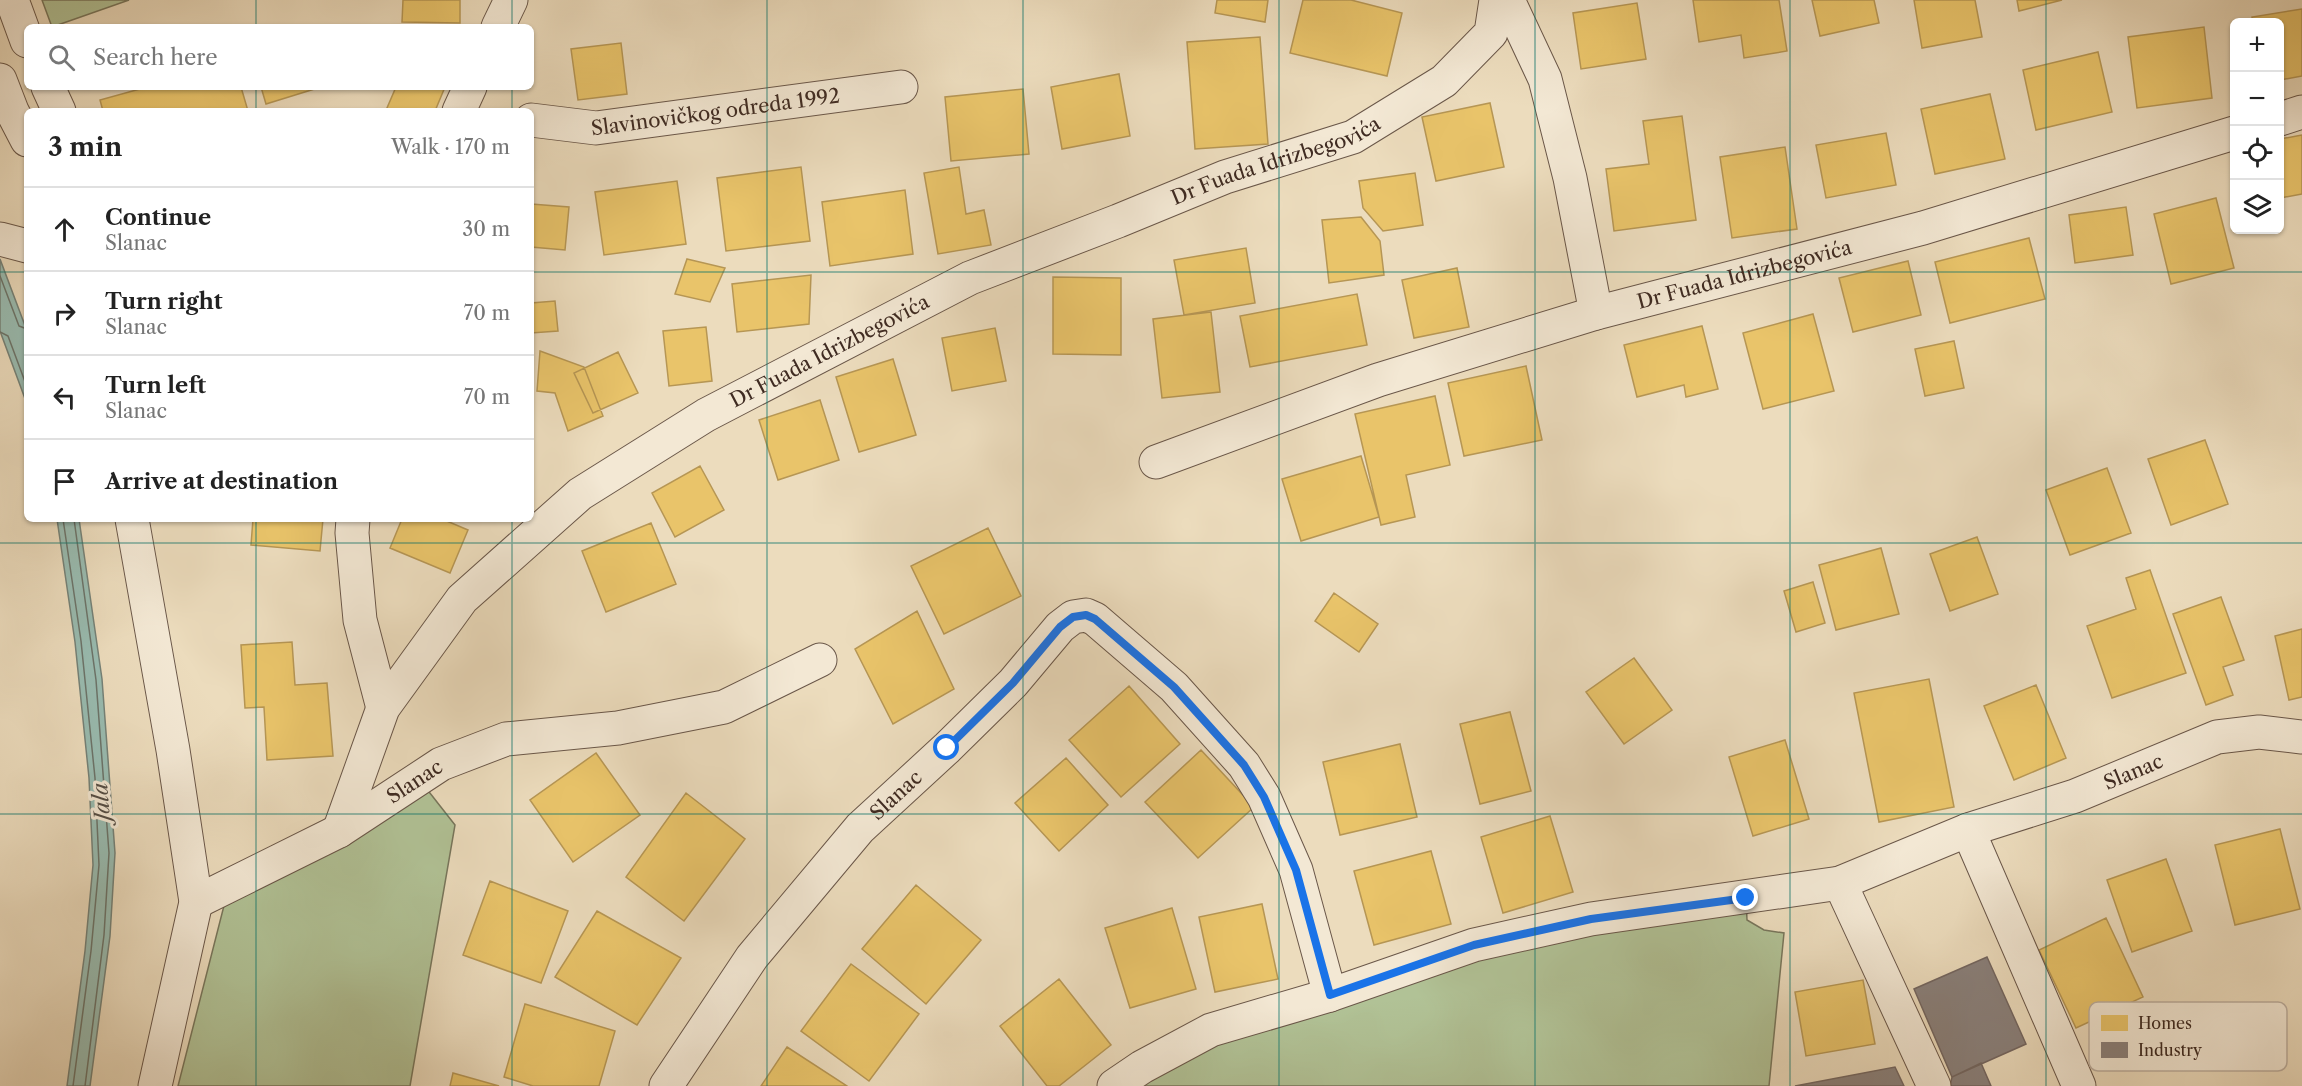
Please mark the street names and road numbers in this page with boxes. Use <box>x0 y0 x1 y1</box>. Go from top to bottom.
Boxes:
street label: Slavinovičkog odreda 1992 <box>590 83 841 141</box>
street label: Dr Fuada Idrizbegovića <box>1168 111 1385 210</box>
street label: Dr Fuada Idrizbegovića <box>1634 235 1855 314</box>
street label: Dr Fuada Idrizbegovića <box>726 289 933 412</box>
street label: Slanac <box>2100 749 2167 795</box>
street label: Slanac <box>382 754 447 808</box>
street label: Slanac <box>865 765 927 825</box>

